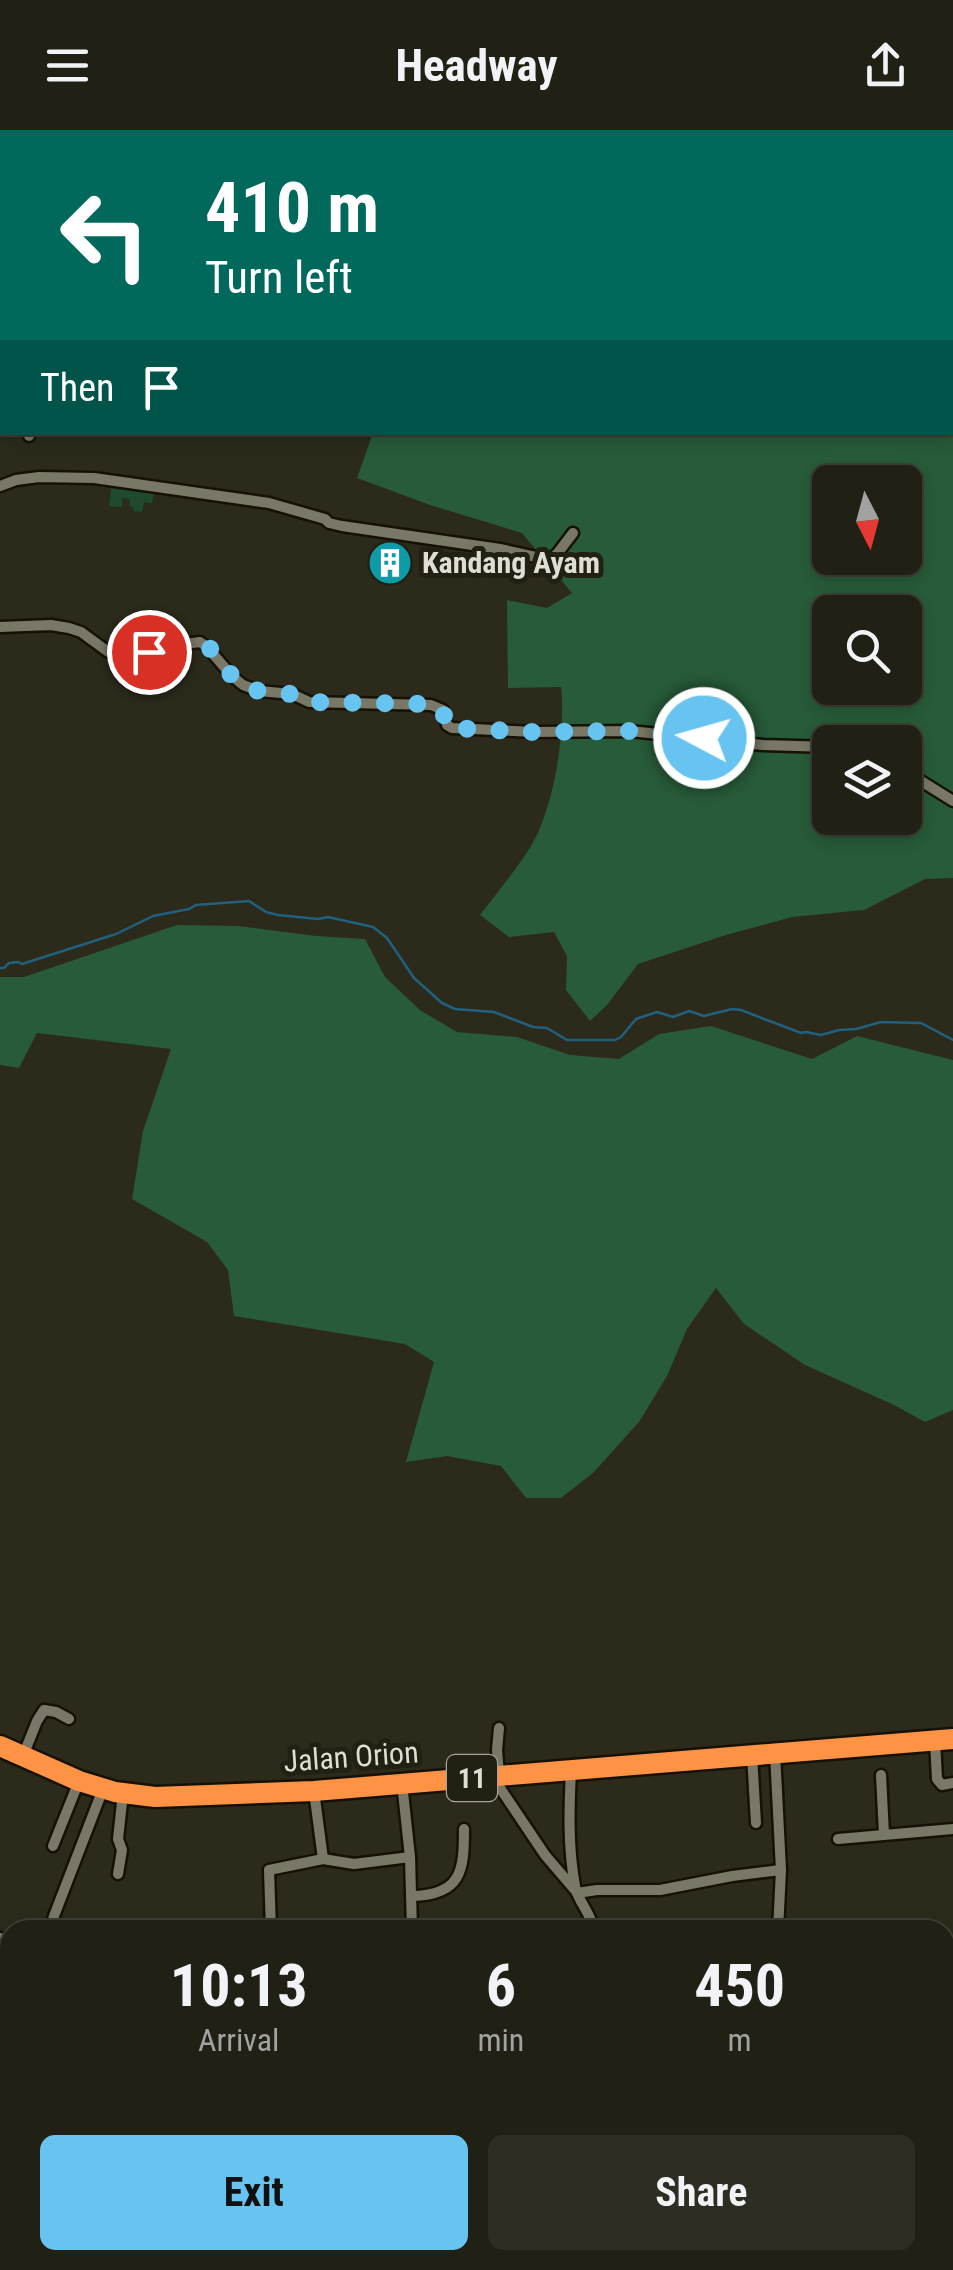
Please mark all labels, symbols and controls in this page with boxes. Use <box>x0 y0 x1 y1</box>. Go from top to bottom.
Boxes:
icon: menu <box>40 38 95 93</box>
icon: share <box>858 38 913 93</box>
text: Headway <box>395 39 558 92</box>
text: 410 m <box>205 167 379 249</box>
icon: left <box>40 170 170 300</box>
text: Turn left <box>205 251 353 304</box>
icon: arrive <box>134 360 189 415</box>
text: Then <box>40 366 114 410</box>
north arrow <box>812 465 922 575</box>
map controls <box>812 465 922 835</box>
building icon: Kandang Ayam <box>367 540 413 586</box>
place label: Kandang Ayam <box>422 545 600 580</box>
button: search <box>812 595 922 705</box>
pin <box>107 610 192 695</box>
icon: arrive <box>122 625 177 680</box>
position arrow <box>652 686 756 790</box>
button: layers <box>812 725 922 835</box>
street label: Jalan Orion <box>282 1734 420 1779</box>
road number: 11 <box>447 1755 497 1801</box>
text: 10:13 <box>170 1950 308 2021</box>
text: 6 <box>486 1950 516 2021</box>
text: 450 <box>694 1950 785 2021</box>
text: Arrival <box>198 2021 279 2059</box>
text: min <box>477 2021 524 2059</box>
text: m <box>728 2021 752 2059</box>
button: Exit <box>40 2135 468 2250</box>
button: Share <box>488 2135 915 2250</box>

